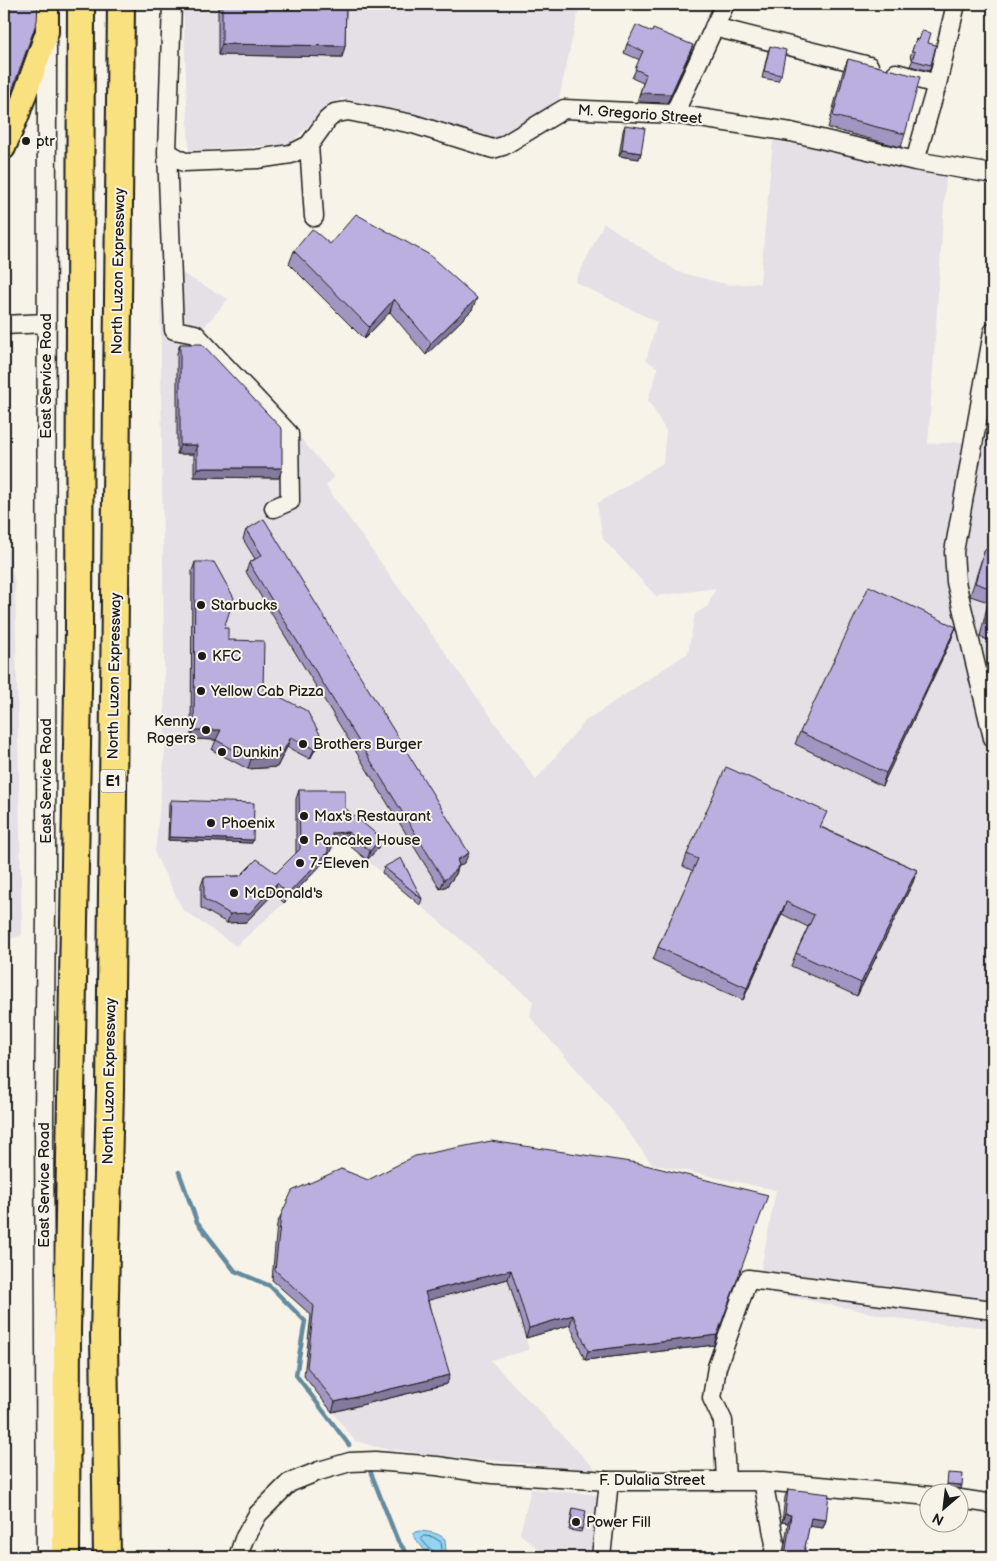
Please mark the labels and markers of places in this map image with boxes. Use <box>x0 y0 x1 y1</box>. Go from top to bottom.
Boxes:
place label: ptr <box>36 132 55 151</box>
marker: ptr <box>20 135 32 147</box>
place label: Starbucks <box>211 596 278 615</box>
marker: Starbucks <box>195 599 207 611</box>
place label: KFC <box>212 647 242 666</box>
marker: KFC <box>196 650 208 662</box>
place label: Yellow Cab Pizza <box>210 682 324 701</box>
marker: Yellow Cab Pizza <box>195 685 207 697</box>
place label: Kenny Rogers <box>146 712 197 748</box>
marker: Kenny Rogers <box>200 724 212 736</box>
place label: Brothers Burger <box>313 735 423 754</box>
marker: Brothers Burger <box>297 738 309 750</box>
place label: Dunkin' <box>232 743 282 762</box>
marker: Dunkin' <box>216 746 228 758</box>
place label: Max's Restaurant <box>314 807 431 826</box>
marker: Max's Restaurant <box>298 810 310 822</box>
place label: Phoenix <box>221 814 275 833</box>
marker: Phoenix <box>205 817 217 829</box>
place label: Pancake House <box>314 831 420 850</box>
marker: Pancake House <box>298 834 310 846</box>
place label: 7-Eleven <box>310 854 369 873</box>
marker: 7-Eleven <box>294 857 306 869</box>
place label: McDonald's <box>244 884 323 903</box>
marker: McDonald's <box>228 887 240 899</box>
place label: Power Fill <box>586 1513 651 1532</box>
marker: Power Fill <box>570 1516 582 1528</box>

